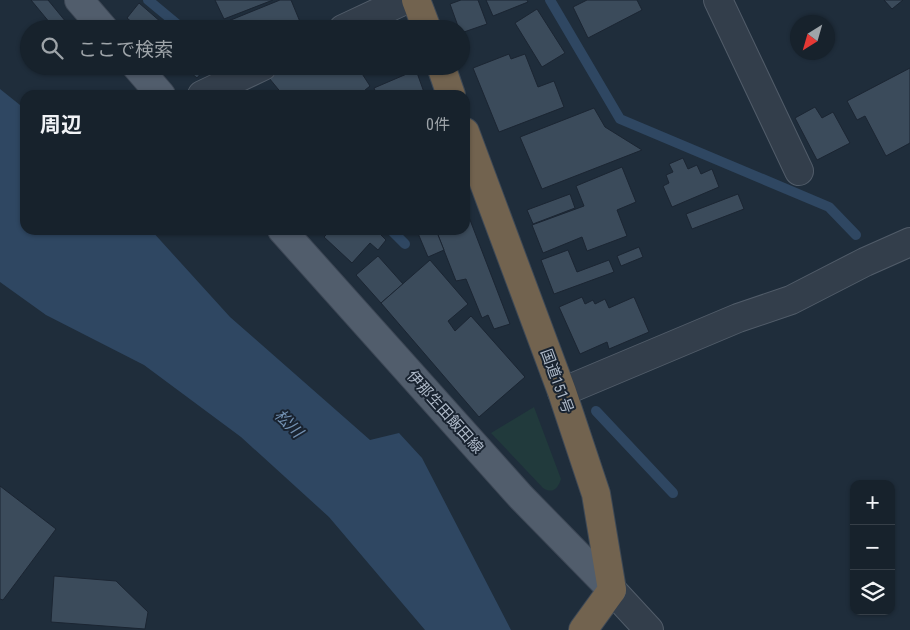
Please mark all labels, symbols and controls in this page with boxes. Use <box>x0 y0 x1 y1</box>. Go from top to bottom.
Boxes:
north arrow <box>790 15 835 60</box>
search box <box>20 20 470 75</box>
icon: search <box>38 34 66 62</box>
text: ここで検索 <box>78 38 173 61</box>
text: 周辺 <box>40 113 82 137</box>
text: 0件 <box>426 115 450 134</box>
street label: 国道151号 <box>537 346 577 416</box>
street label: 伊那生田飯田線 <box>403 367 487 457</box>
water label: 松川 <box>271 405 308 443</box>
map controls <box>850 480 895 615</box>
button: + <box>850 480 895 525</box>
button: − <box>850 525 895 570</box>
button: layers <box>850 570 895 615</box>

